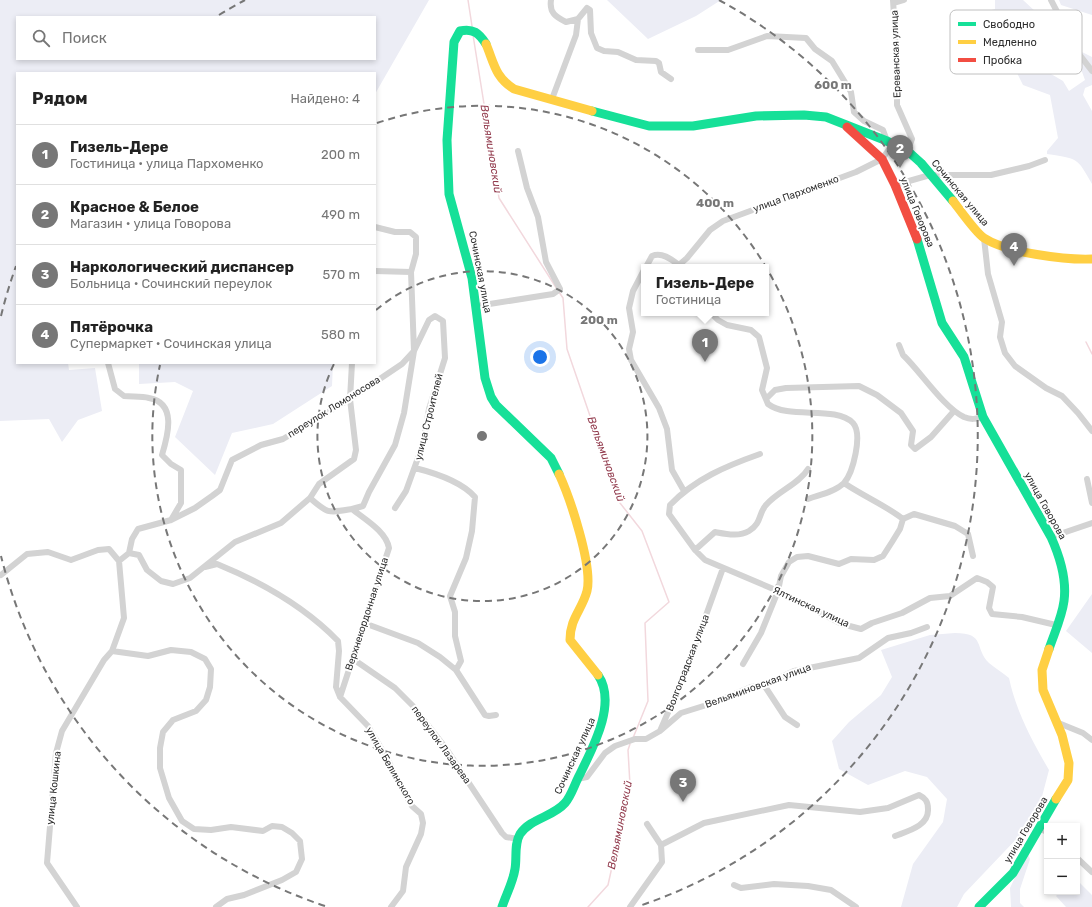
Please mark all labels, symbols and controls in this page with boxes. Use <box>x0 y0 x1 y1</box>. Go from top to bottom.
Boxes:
street label: Ереванская улица <box>888 10 904 98</box>
legend <box>950 10 1082 74</box>
search box <box>16 16 376 60</box>
text: Свободно <box>983 18 1035 31</box>
icon: search <box>30 27 52 49</box>
text: Поиск <box>62 29 107 47</box>
text: Медленно <box>983 36 1037 49</box>
text: Пробка <box>983 54 1022 67</box>
text: 600 m <box>814 78 852 92</box>
text: Рядом <box>32 88 88 108</box>
text: Найдено: 4 <box>291 91 360 106</box>
water label: Вельяминовский <box>478 104 505 195</box>
pin: 2 <box>887 135 913 168</box>
text: Гизель-Дере <box>70 138 168 156</box>
text: 1 <box>42 147 48 162</box>
text: 200 m <box>321 147 360 162</box>
text: Гостиница · улица Пархоменко <box>70 156 264 171</box>
street label: Сочинская улица <box>929 157 991 229</box>
street label: улица Пархоменко <box>752 173 841 215</box>
street label: улица Говорова <box>897 175 937 249</box>
text: 400 m <box>696 196 734 210</box>
text: Красное & Белое <box>70 198 199 216</box>
text: 2 <box>41 207 49 222</box>
text: 490 m <box>321 207 360 222</box>
text: Магазин · улица Говорова <box>70 216 231 231</box>
street label: Сочинская улица <box>466 230 494 314</box>
pin: 4 <box>1001 233 1027 266</box>
text: Наркологический диспансер <box>70 258 294 276</box>
popup <box>641 264 769 316</box>
text: 3 <box>41 267 49 282</box>
text: 570 m <box>323 267 360 282</box>
text: Гизель-Дере <box>656 274 754 292</box>
text: Больница · Сочинский переулок <box>70 276 272 291</box>
text: Гостиница <box>656 292 721 307</box>
text: 200 m <box>580 313 618 327</box>
text: Пятёрочка <box>70 318 153 336</box>
text: 4 <box>41 327 49 342</box>
text: 580 m <box>321 327 360 342</box>
pin: 1 <box>692 329 718 362</box>
text: Супермаркет · Сочинская улица <box>70 336 272 351</box>
your location <box>530 347 550 367</box>
street label: улица Строителей <box>412 372 446 462</box>
street label: переулок Ломоносова <box>285 374 383 440</box>
water label: Вельяминовский <box>585 415 628 504</box>
centre of rings <box>475 429 489 443</box>
street label: улица Говорова <box>1022 470 1068 542</box>
street label: Верхнекордонная улица <box>343 556 391 672</box>
street label: Ялтинская улица <box>771 584 851 630</box>
street label: Волгоградская улица <box>664 613 712 713</box>
street label: Вельяминовская улица <box>703 661 813 711</box>
street label: переулок Лазарева <box>409 704 473 786</box>
street label: Сочинская улица <box>552 716 598 796</box>
street label: улица Белинского <box>363 725 417 807</box>
street label: улица Кошкина <box>44 751 64 825</box>
pin: 3 <box>670 769 696 802</box>
water label: Вельяминовский <box>605 779 635 870</box>
street label: улица Говорова <box>1002 795 1050 865</box>
map controls <box>1044 823 1080 895</box>
button: + <box>1044 823 1080 859</box>
button: − <box>1044 859 1080 895</box>

